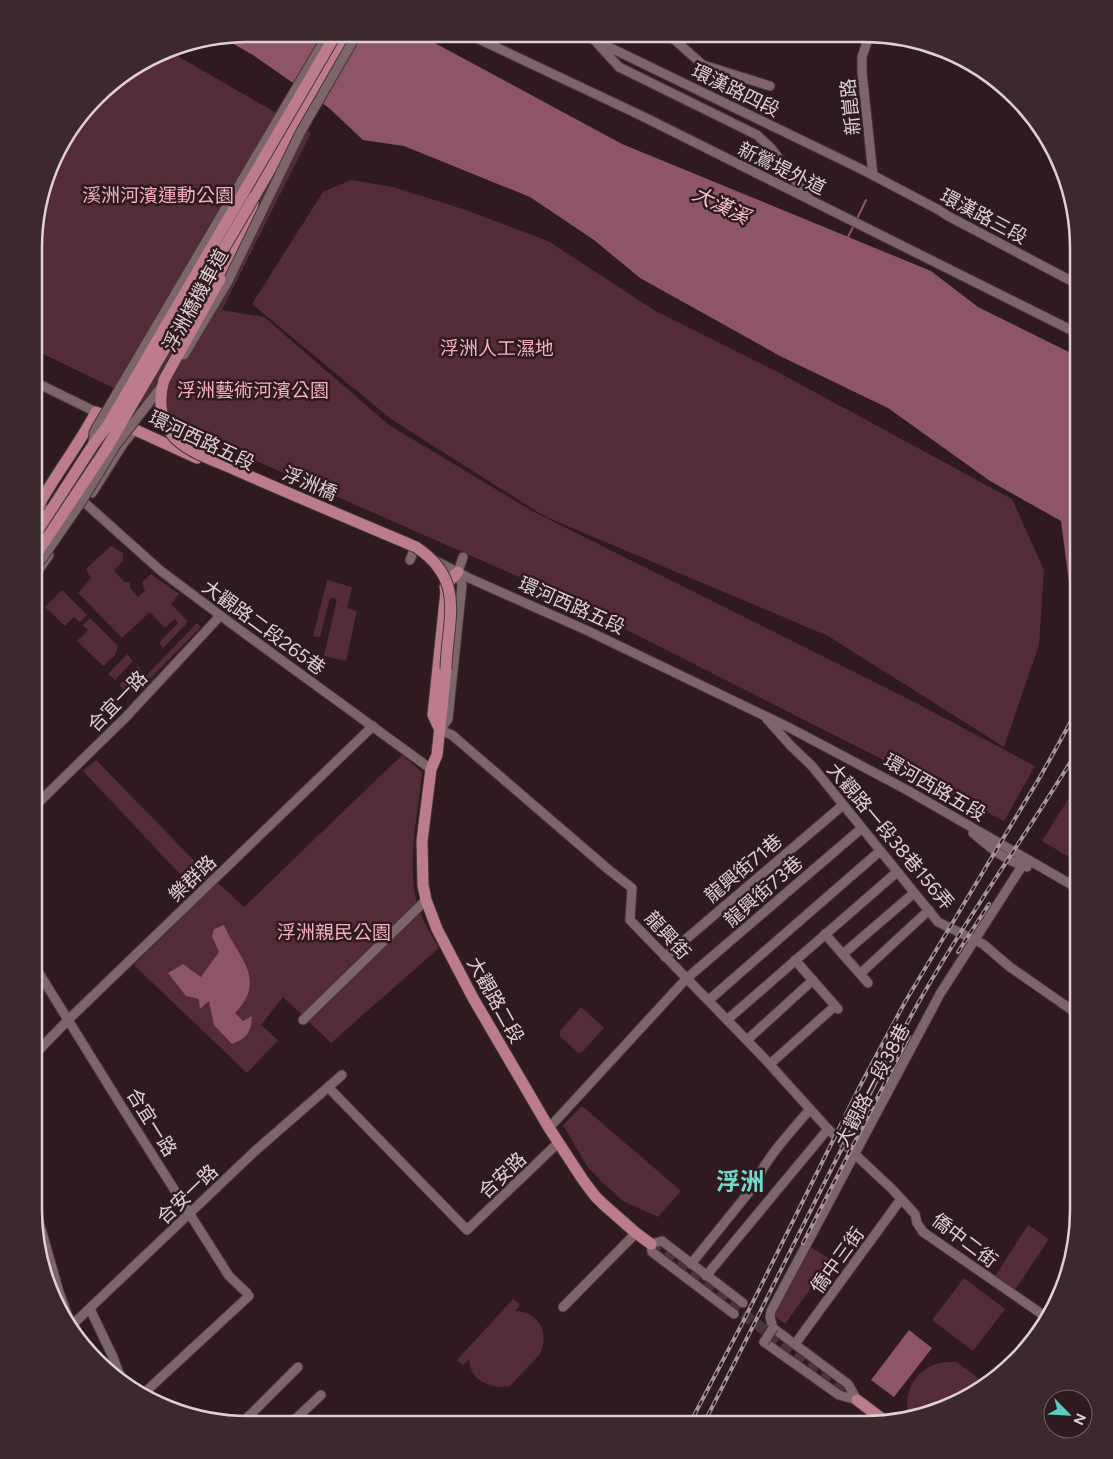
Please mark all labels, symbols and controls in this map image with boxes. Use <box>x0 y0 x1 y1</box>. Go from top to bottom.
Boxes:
street label: 環漢路四段 <box>688 59 784 122</box>
street label: 新崑路 <box>836 77 865 137</box>
street label: 新鶯堤外道 <box>734 137 830 200</box>
water label: 大漢溪 <box>689 181 756 230</box>
park label: 溪洲河濱運動公園 <box>82 184 234 207</box>
street label: 環漢路三段 <box>936 184 1031 249</box>
street label: 浮洲橋機車道 <box>158 245 233 356</box>
park label: 浮洲人工濕地 <box>440 337 554 360</box>
park label: 浮洲藝術河濱公園 <box>177 379 329 402</box>
street label: 環河西路五段 <box>145 406 258 475</box>
street label: 浮洲橋 <box>279 462 341 505</box>
street label: 環河西路五段 <box>515 572 629 639</box>
street label: 大觀路二段265巷 <box>198 575 330 680</box>
street label: 合宜一路 <box>83 666 152 737</box>
street label: 環河西路五段 <box>880 749 990 826</box>
street label: 大觀路一段38巷156弄 <box>823 758 959 914</box>
street label: 龍興街71巷 <box>700 829 787 907</box>
street label: 樂群路 <box>164 850 221 906</box>
street label: 龍興街73巷 <box>719 851 807 932</box>
street label: 龍興街 <box>640 906 695 964</box>
park label: 浮洲親民公園 <box>277 921 391 944</box>
street label: 大觀路二段 <box>462 953 529 1047</box>
street label: 大觀路一段38巷 <box>830 1020 915 1151</box>
street label: 合宜一路 <box>122 1084 181 1161</box>
street label: 合安路 <box>474 1147 531 1203</box>
street label: 合安一路 <box>152 1160 223 1229</box>
district label: 浮洲 <box>716 1167 764 1196</box>
street label: 僑中二街 <box>927 1208 1002 1272</box>
street label: 僑中三街 <box>806 1223 869 1298</box>
north arrow <box>1043 1389 1093 1439</box>
text: N <box>1069 1411 1089 1427</box>

